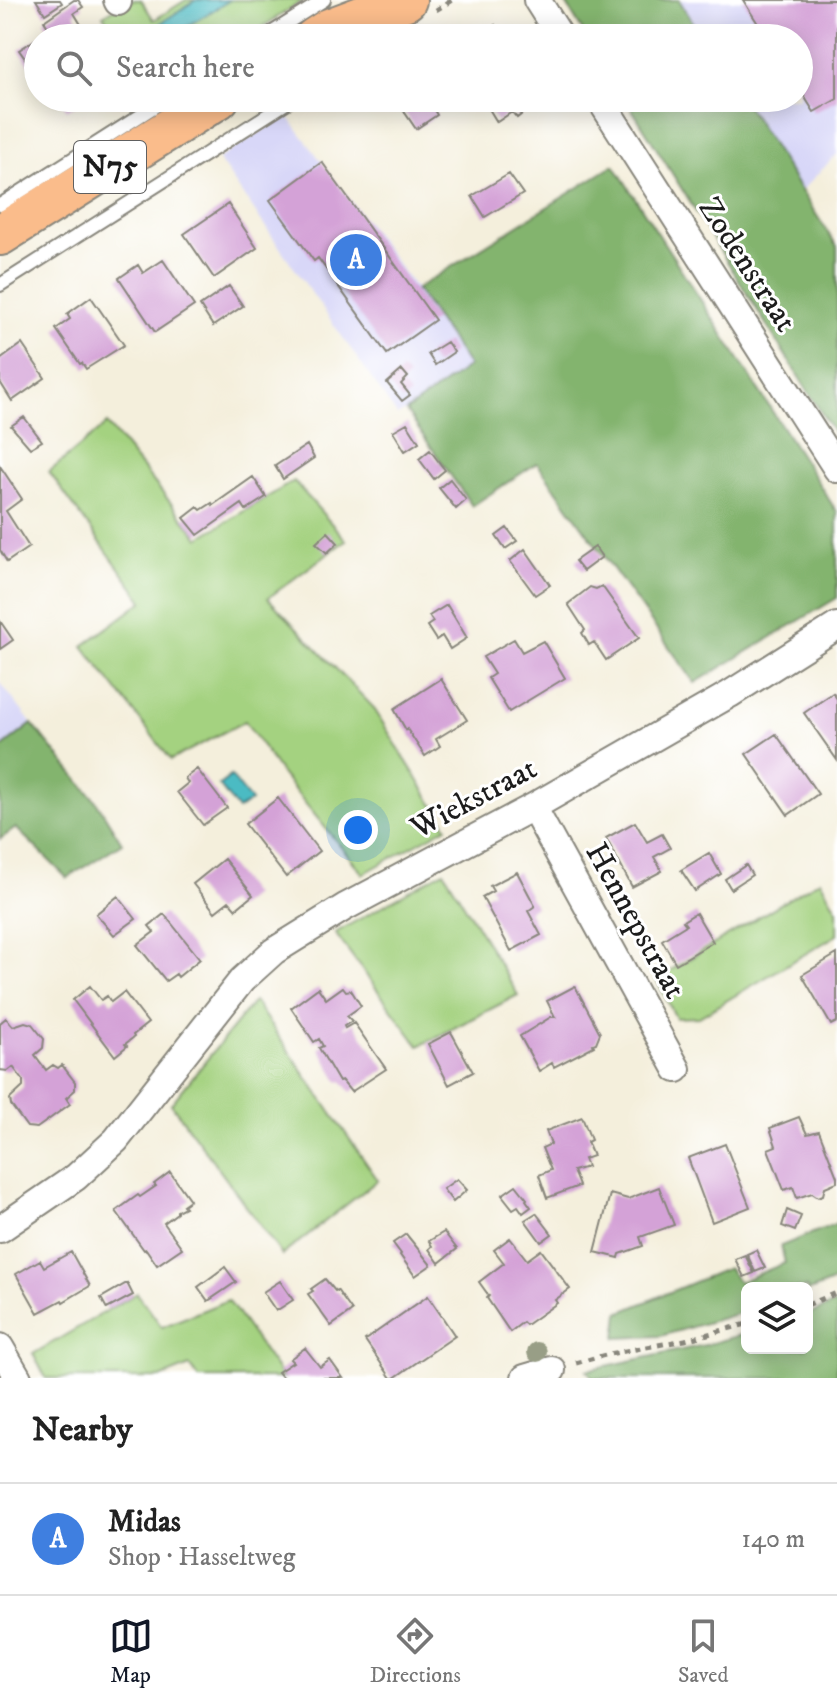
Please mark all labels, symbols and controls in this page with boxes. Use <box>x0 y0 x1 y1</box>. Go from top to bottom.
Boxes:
search box <box>24 24 813 112</box>
icon: search <box>52 46 96 90</box>
text: Search here <box>116 50 255 87</box>
road number: N75 <box>74 141 146 193</box>
street label: Zodenstraat <box>689 190 805 340</box>
pin: A <box>330 230 382 290</box>
street label: Wiekstraat <box>403 749 544 849</box>
your location <box>338 810 378 850</box>
street label: Hennepstraat <box>576 836 694 1006</box>
map controls <box>741 1282 813 1354</box>
button: layers <box>741 1282 813 1354</box>
text: Nearby <box>32 1409 133 1451</box>
text: Midas <box>108 1504 181 1541</box>
text: A <box>50 1523 66 1556</box>
text: 140 m <box>741 1523 805 1556</box>
text: Shop · Hasseltweg <box>108 1541 295 1574</box>
tab: Map <box>109 1614 153 1689</box>
tab: Directions <box>370 1614 461 1689</box>
tab: Saved <box>678 1614 728 1689</box>

